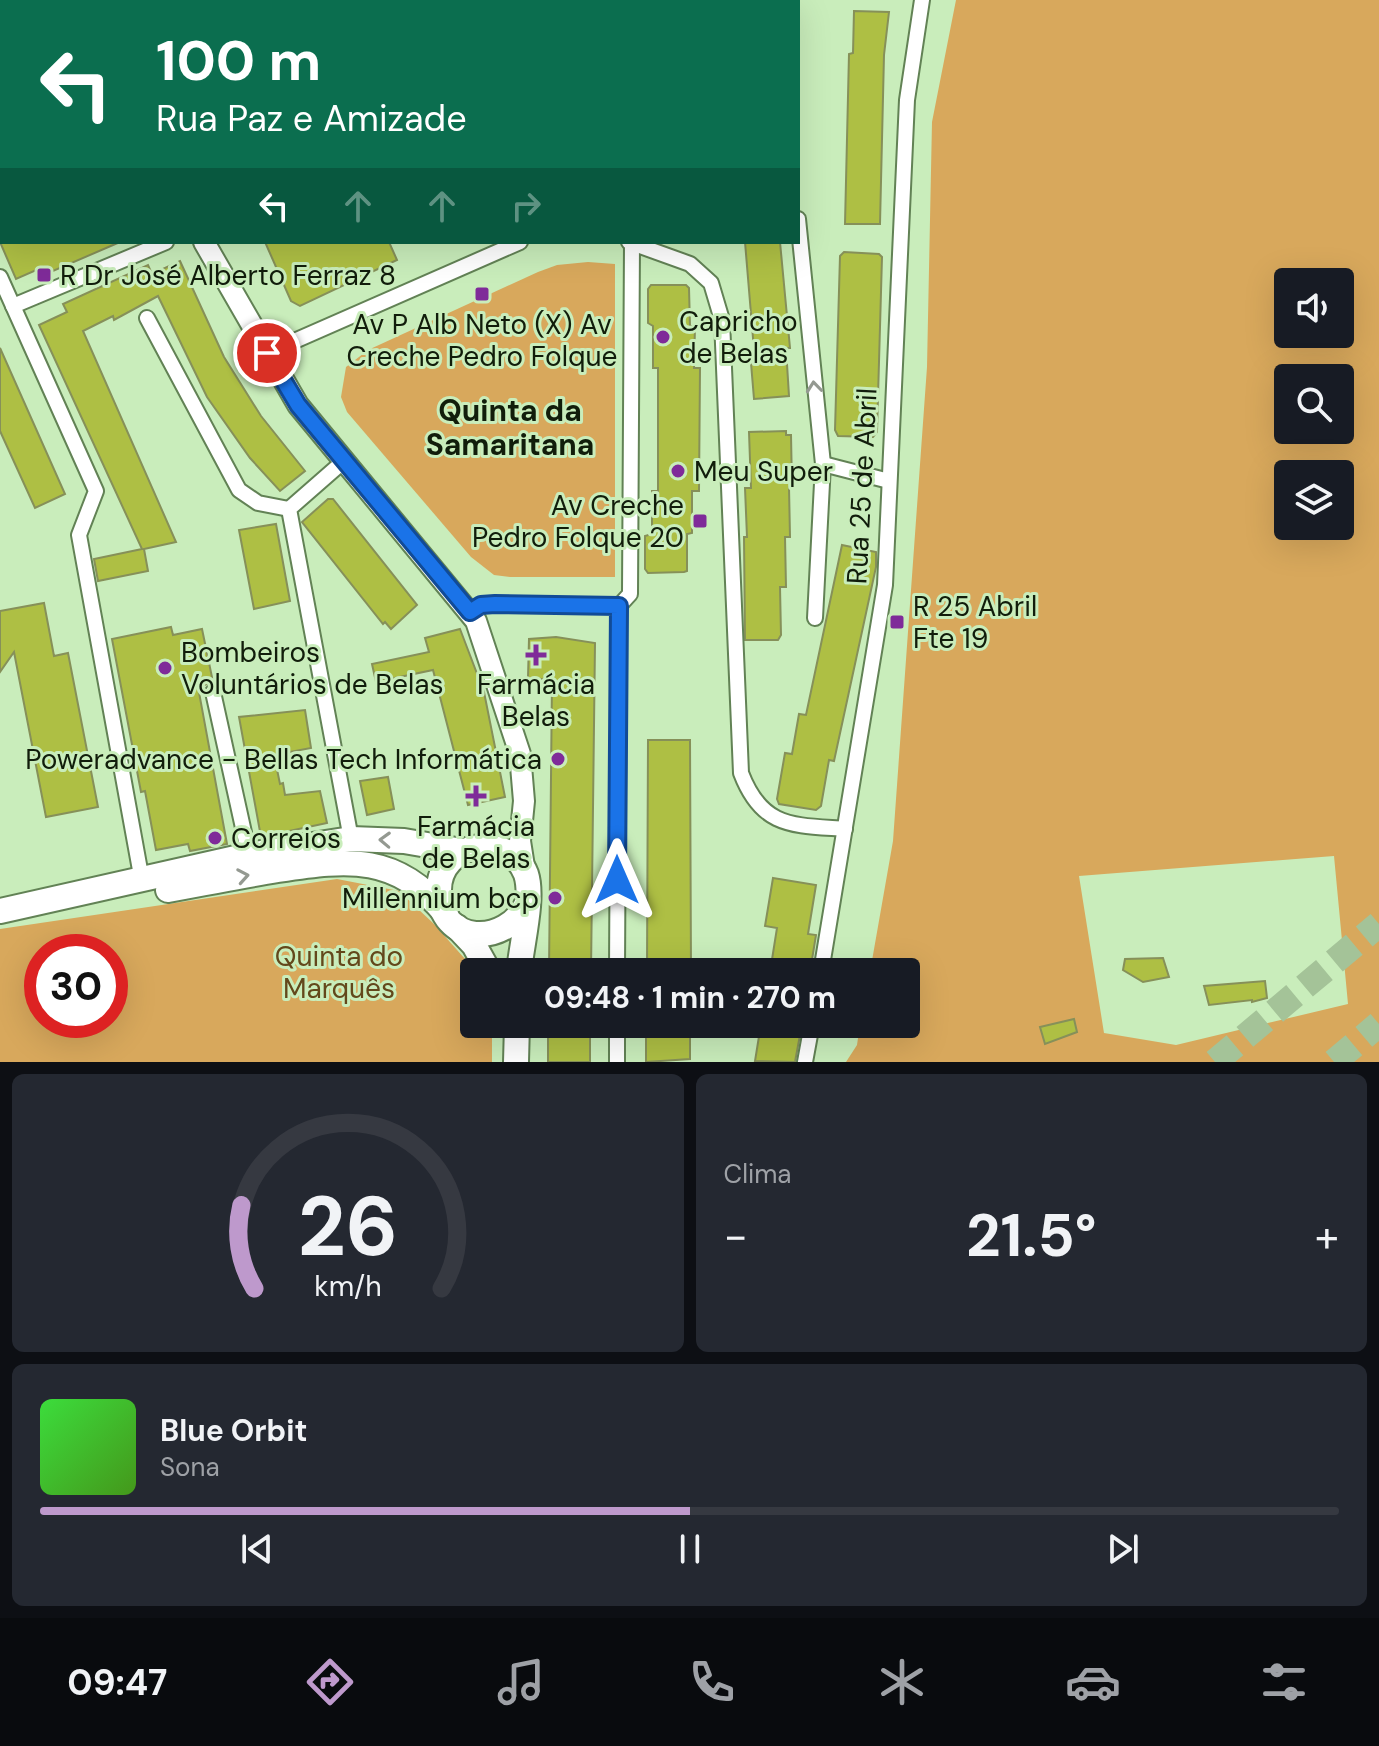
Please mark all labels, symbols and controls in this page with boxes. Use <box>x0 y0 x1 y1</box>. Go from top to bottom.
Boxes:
text: 100 m <box>156 24 321 97</box>
icon: left <box>24 32 128 136</box>
text: Rua Paz e Amizade <box>156 95 467 142</box>
icon: left <box>252 184 296 228</box>
icon: ahead <box>336 184 380 228</box>
icon: ahead <box>420 184 464 228</box>
icon: right <box>504 184 548 228</box>
place label: R Dr José Alberto Ferraz 8 <box>60 257 396 294</box>
marker: R Dr José Alberto Ferraz 8 <box>35 266 53 284</box>
map controls <box>1274 268 1354 540</box>
button: sound <box>1274 268 1354 348</box>
marker: Av P Alb Neto (X) Av Creche Pedro Folque <box>473 285 491 303</box>
place label: Capricho de Belas <box>679 303 798 372</box>
place label: Av P Alb Neto (X) Av Creche Pedro Folque <box>347 306 617 375</box>
pin <box>233 319 301 387</box>
marker: Capricho de Belas <box>654 328 672 346</box>
icon: arrive <box>245 331 289 375</box>
button: search <box>1274 364 1354 444</box>
one-way arrow <box>806 380 823 393</box>
street label: Rua 25 de Abril <box>838 387 886 585</box>
district label: Quinta da Samaritana <box>426 391 594 464</box>
place label: Meu Super <box>694 453 833 490</box>
button: layers <box>1274 460 1354 540</box>
marker: Meu Super <box>669 462 687 480</box>
place label: Av Creche Pedro Folque 20 <box>472 487 684 556</box>
marker: Av Creche Pedro Folque 20 <box>691 512 709 530</box>
place label: R 25 Abril Fte 19 <box>913 588 1037 657</box>
marker: R 25 Abril Fte 19 <box>888 613 906 631</box>
place label: Bombeiros Voluntários de Belas <box>181 634 444 703</box>
marker: Farmácia Belas <box>527 646 545 664</box>
marker: Bombeiros Voluntários de Belas <box>156 659 174 677</box>
place label: Farmácia Belas <box>477 666 595 735</box>
place label: Poweradvance - Bellas Tech Informática <box>25 741 542 778</box>
marker: Poweradvance - Bellas Tech Informática <box>549 750 567 768</box>
marker: Farmácia de Belas <box>467 787 485 805</box>
place label: Farmácia de Belas <box>417 808 535 877</box>
place label: Correios <box>231 820 341 857</box>
marker: Correios <box>206 829 224 847</box>
one-way arrow <box>378 831 391 849</box>
position arrow <box>575 838 659 922</box>
one-way arrow <box>236 868 250 885</box>
place label: Millennium bcp <box>342 880 539 917</box>
marker: Millennium bcp <box>546 889 564 907</box>
speed limit sign: 30 <box>24 934 128 1038</box>
park label: Quinta do Marquês <box>275 938 403 1007</box>
text: 09:48 · 1 min · 270 m <box>544 978 836 1017</box>
text: Clima <box>724 1157 792 1191</box>
text: 26 <box>297 1172 398 1281</box>
text: 21.5° <box>966 1196 1097 1275</box>
text: − <box>724 1207 748 1265</box>
text: + <box>1315 1207 1339 1265</box>
text: km/h <box>314 1268 382 1305</box>
text: Blue Orbit <box>160 1411 307 1450</box>
text: Sona <box>160 1450 220 1484</box>
icon: previous <box>235 1527 279 1571</box>
icon: pause <box>668 1527 712 1571</box>
icon: next <box>1101 1527 1145 1571</box>
icon: directions <box>302 1654 358 1710</box>
icon: music <box>493 1654 549 1710</box>
icon: phone <box>684 1654 740 1710</box>
icon: climate <box>874 1654 930 1710</box>
icon: car <box>1065 1654 1121 1710</box>
icon: filters <box>1256 1654 1312 1710</box>
text: 09:47 <box>67 1659 167 1706</box>

